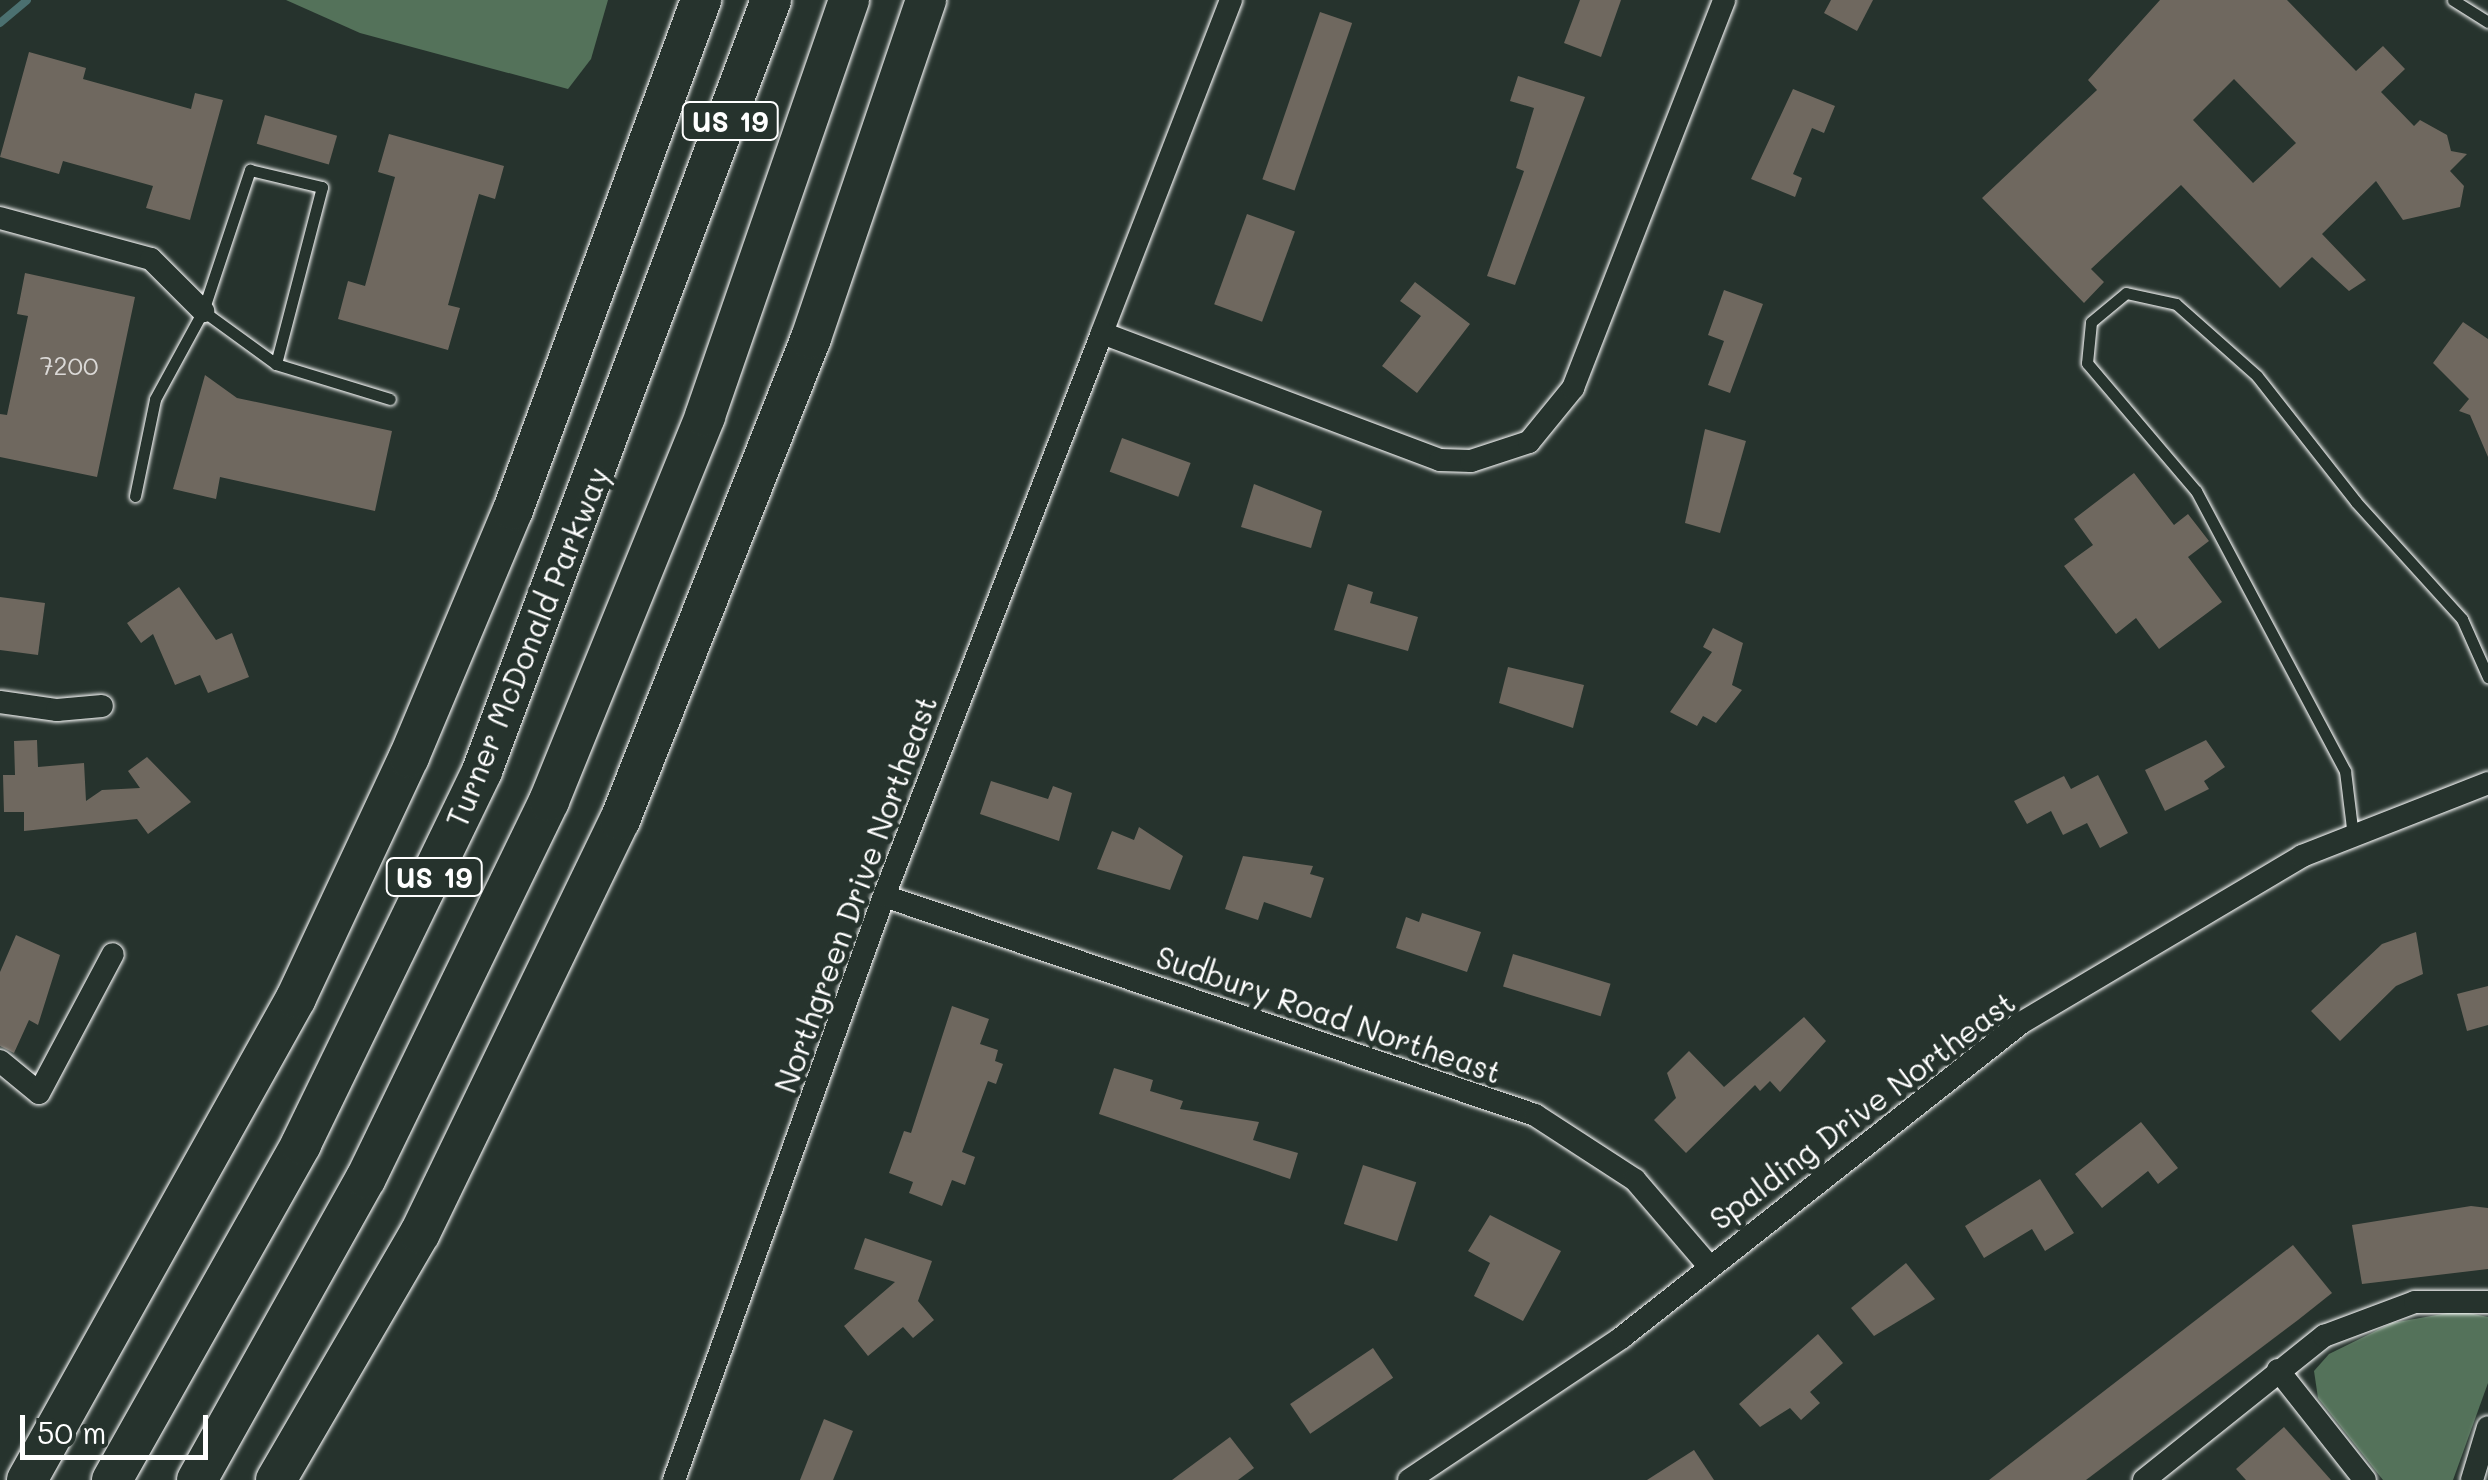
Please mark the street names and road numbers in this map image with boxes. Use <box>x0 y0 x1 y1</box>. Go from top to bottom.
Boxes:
road number: US 19 <box>680 98 780 144</box>
street label: Turner McDonald Parkway <box>438 462 616 832</box>
street label: Northgreen Drive Northeast <box>766 691 944 1097</box>
road number: US 19 <box>384 854 484 900</box>
street label: Sudbury Road Northeast <box>1152 938 1506 1090</box>
street label: Spalding Drive Northeast <box>1702 984 2022 1236</box>

